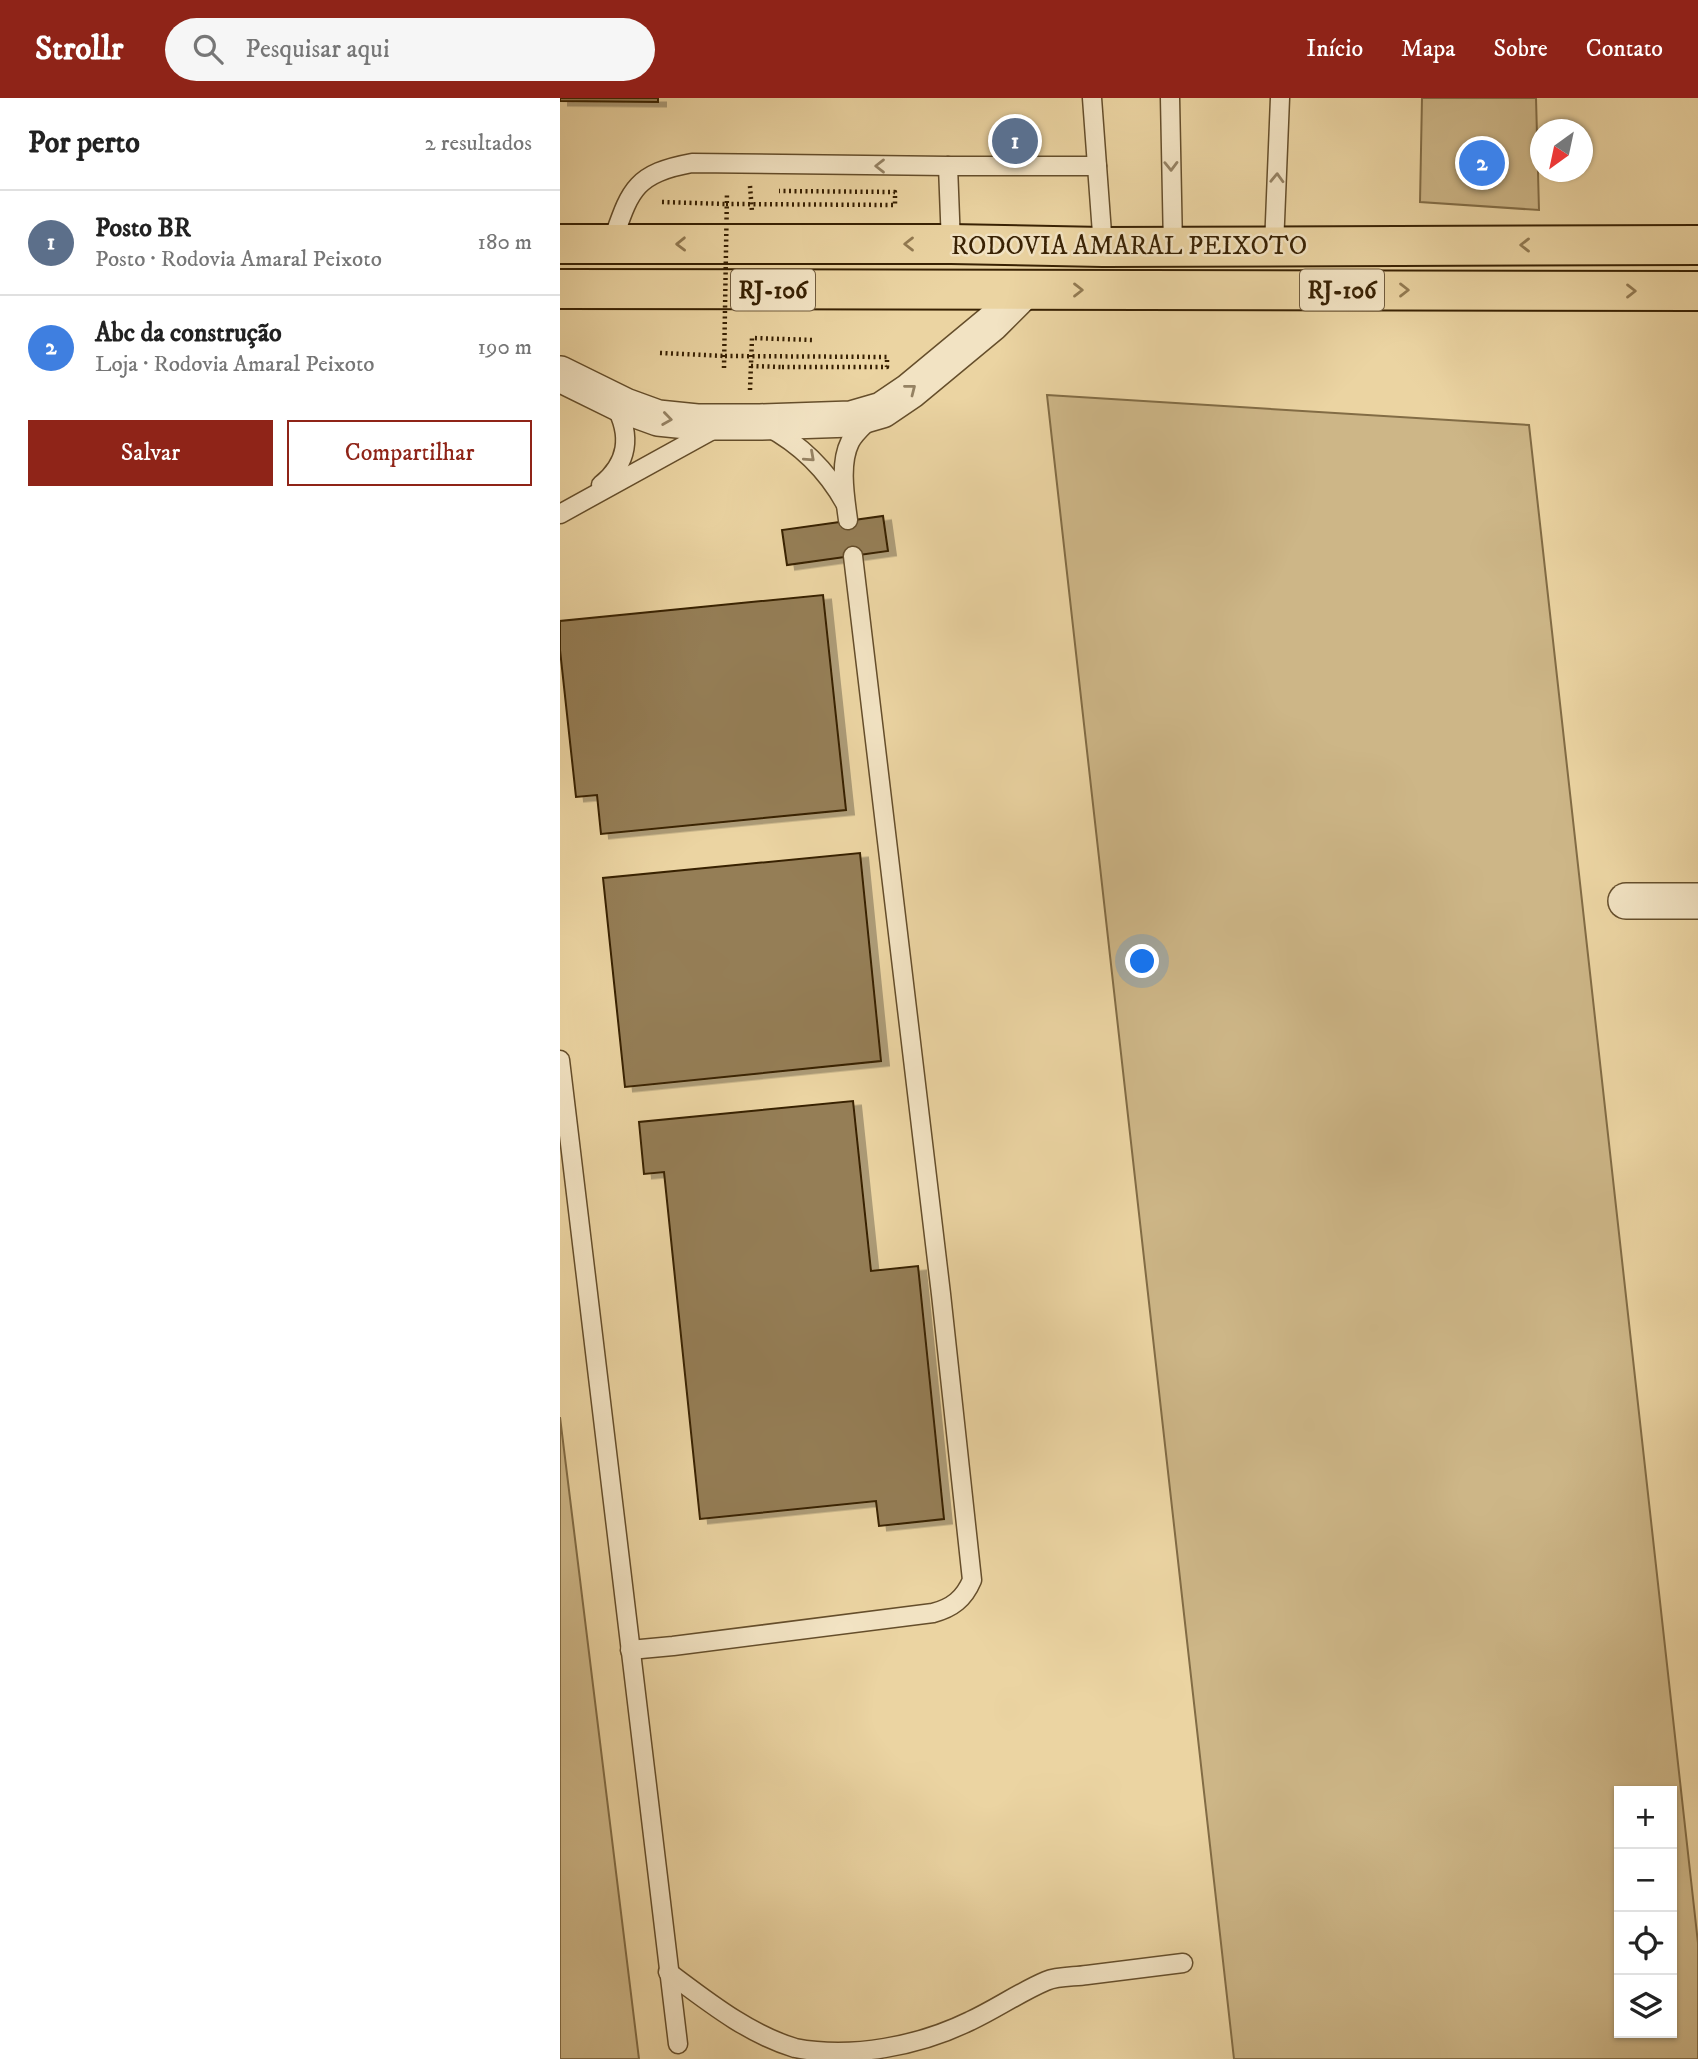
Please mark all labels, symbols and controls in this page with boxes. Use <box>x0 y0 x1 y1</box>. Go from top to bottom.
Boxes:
search box <box>165 18 655 81</box>
text: Strollr <box>35 29 123 70</box>
icon: search <box>189 30 227 68</box>
text: Pesquisar aqui <box>245 33 390 66</box>
text: Início <box>1306 34 1363 64</box>
text: Mapa <box>1401 34 1455 64</box>
text: Sobre <box>1493 34 1548 64</box>
text: Contato <box>1586 34 1663 64</box>
pin: 1 <box>992 115 1038 167</box>
north arrow <box>1530 119 1593 182</box>
text: Por perto <box>28 125 140 162</box>
text: 2 resultados <box>425 129 532 158</box>
pin: 2 <box>1459 137 1505 189</box>
one-way arrow <box>874 158 884 174</box>
one-way arrow <box>1163 161 1179 172</box>
one-way arrow <box>1269 173 1284 184</box>
text: Posto BR <box>95 212 191 245</box>
text: 1 <box>47 228 55 257</box>
text: 180 m <box>477 228 532 257</box>
street label: RODOVIA AMARAL PEIXOTO <box>951 230 1307 263</box>
one-way arrow <box>675 236 686 252</box>
one-way arrow <box>903 236 913 252</box>
one-way arrow <box>1519 237 1530 253</box>
text: Posto · Rodovia Amaral Peixoto <box>95 245 382 274</box>
road number: RJ-106 <box>731 270 815 310</box>
road number: RJ-106 <box>1300 270 1384 310</box>
one-way arrow <box>1074 282 1084 298</box>
one-way arrow <box>1399 282 1410 298</box>
one-way arrow <box>1627 283 1637 299</box>
text: Abc da construção <box>95 317 282 350</box>
text: 2 <box>45 333 57 362</box>
text: 190 m <box>478 333 532 362</box>
text: Loja · Rodovia Amaral Peixoto <box>95 350 375 379</box>
one-way arrow <box>904 385 916 398</box>
one-way arrow <box>661 411 673 426</box>
button: Salvar <box>28 420 273 486</box>
button: Compartilhar <box>287 420 532 486</box>
one-way arrow <box>802 449 815 462</box>
your location <box>1125 944 1159 978</box>
map controls <box>1614 1786 1677 2038</box>
button: + <box>1614 1786 1677 1849</box>
button: − <box>1614 1849 1677 1912</box>
button: locate <box>1614 1912 1677 1975</box>
button: layers <box>1614 1975 1677 2038</box>

